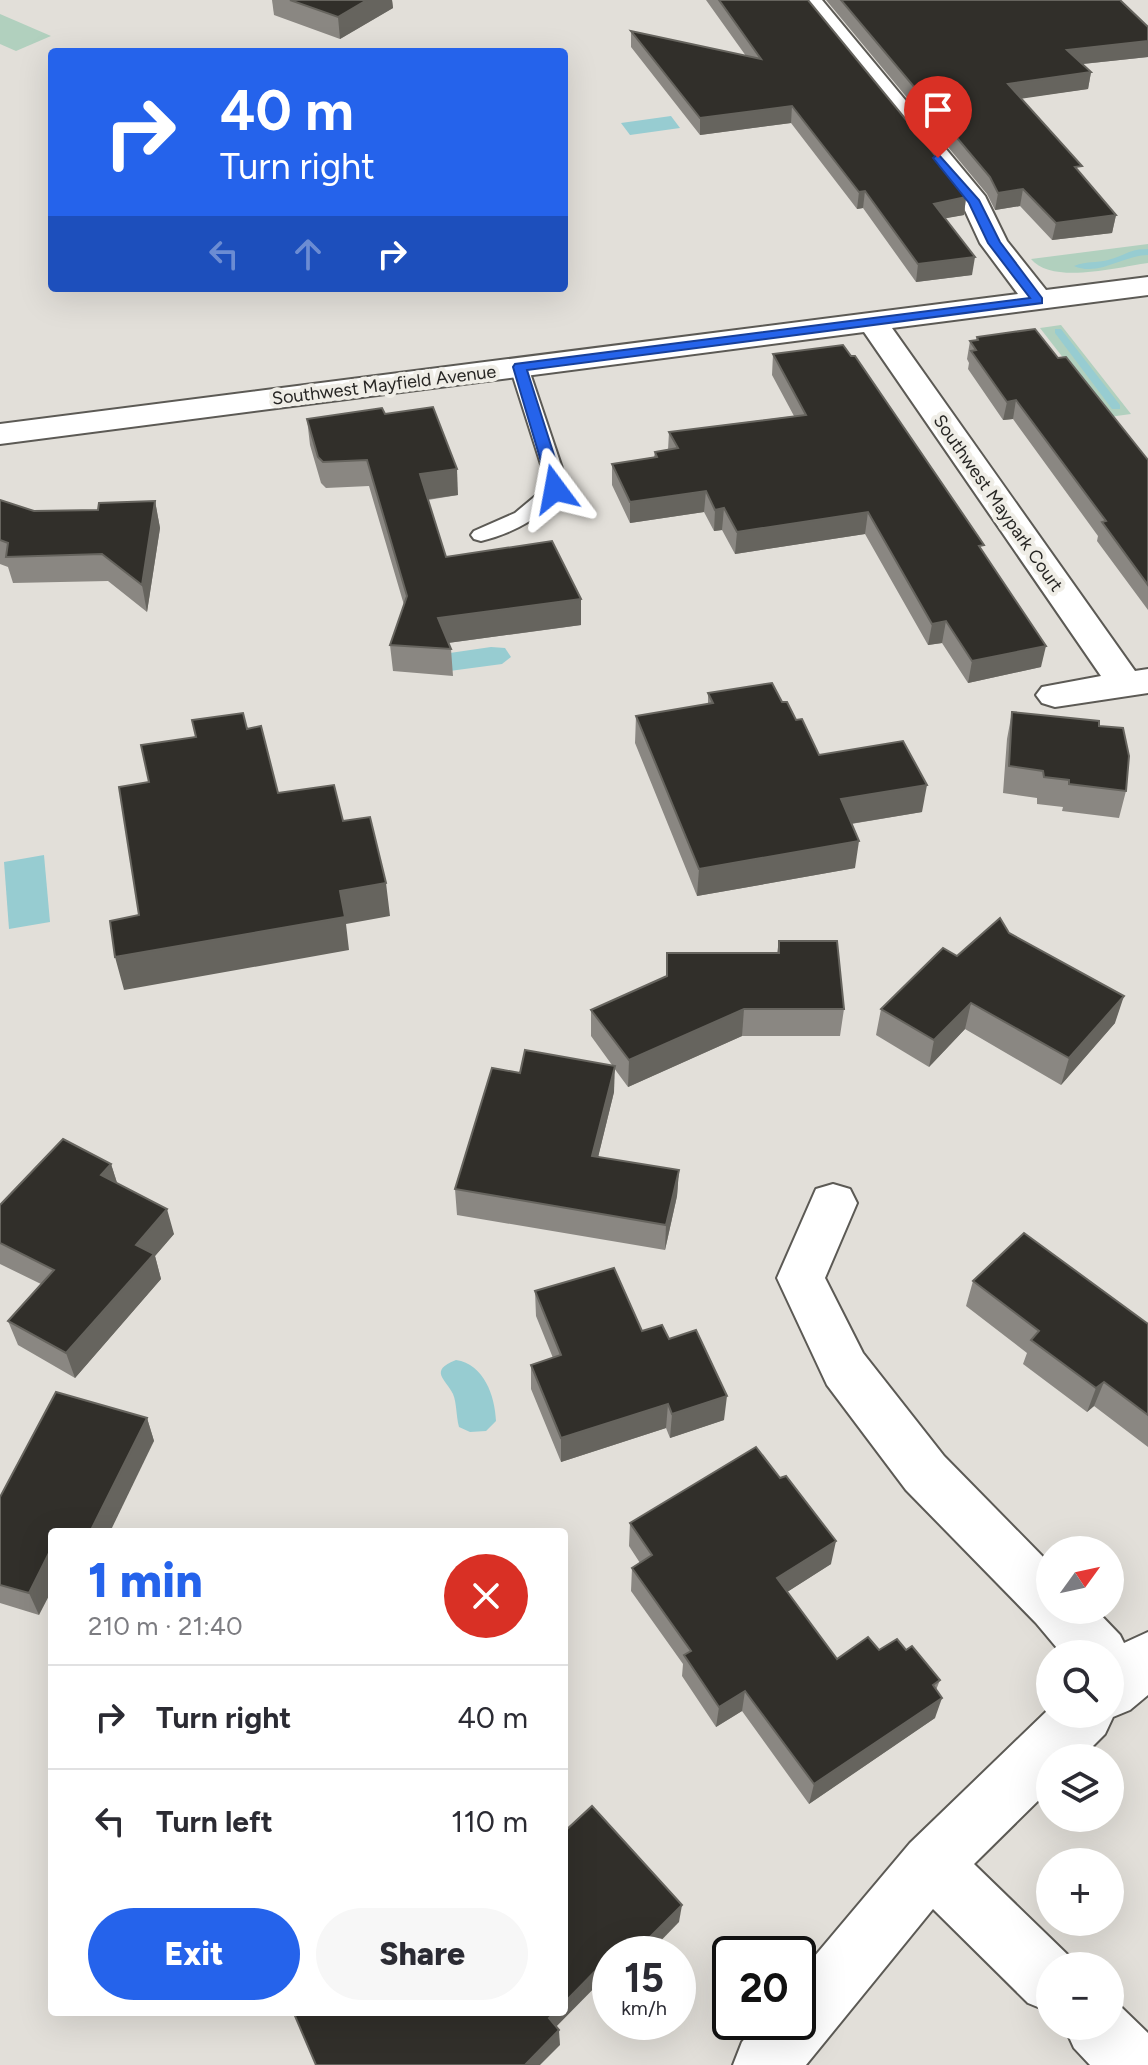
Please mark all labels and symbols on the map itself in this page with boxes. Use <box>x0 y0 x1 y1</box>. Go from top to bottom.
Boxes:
pin <box>904 76 972 158</box>
street label: Southwest Mayfield Avenue <box>271 360 498 410</box>
street label: Southwest Maypark Court <box>929 410 1068 596</box>
position arrow <box>513 447 597 531</box>
north arrow <box>1036 1536 1124 1624</box>
speed limit sign: 20 <box>712 1936 816 2040</box>

